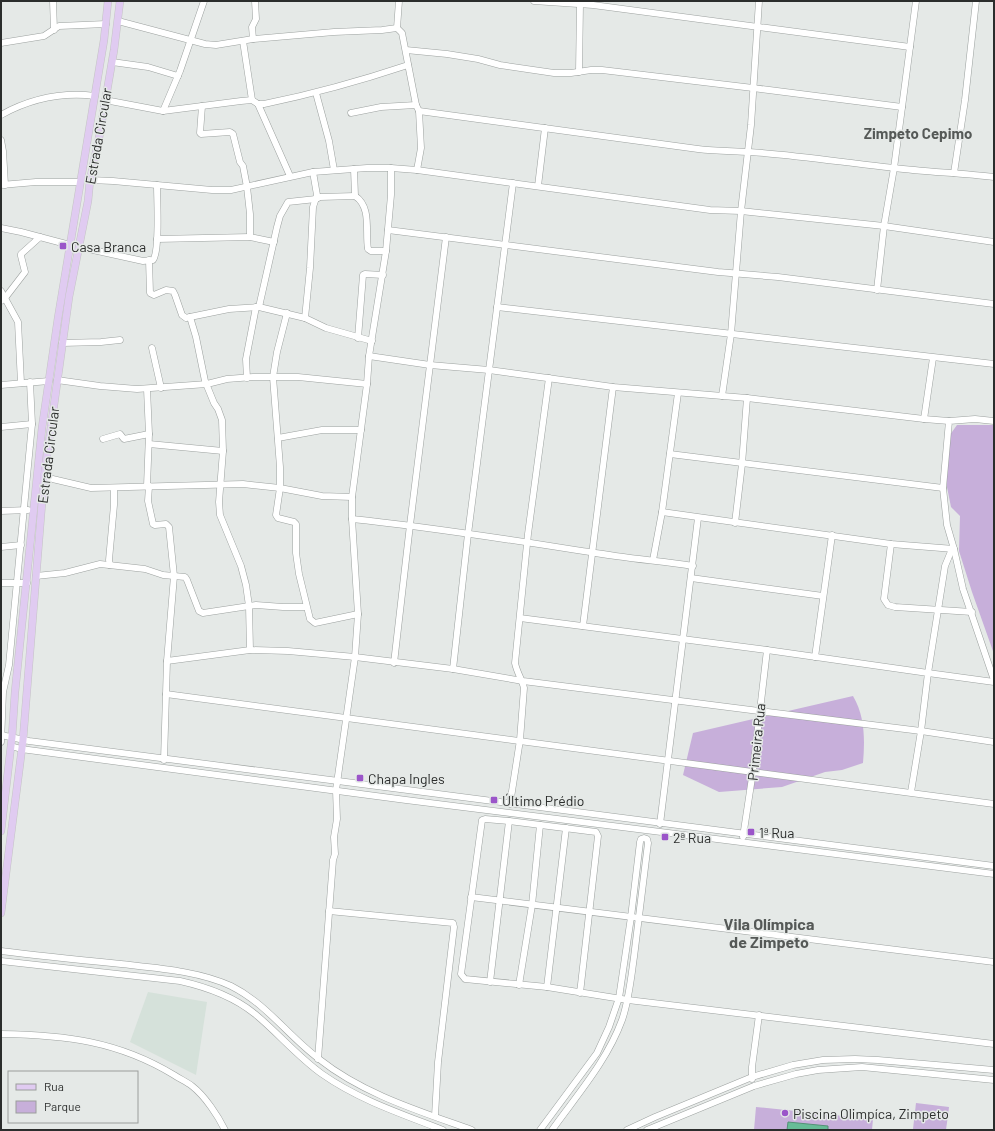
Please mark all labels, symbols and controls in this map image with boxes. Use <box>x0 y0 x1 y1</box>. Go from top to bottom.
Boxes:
street label: Estrada Circular <box>81 87 115 185</box>
district label: Zimpeto Cepimo <box>864 124 972 142</box>
place label: Casa Branca <box>71 238 146 255</box>
marker: Casa Branca <box>58 241 68 251</box>
street label: Estrada Circular <box>34 406 62 504</box>
street label: Primeira Rua <box>743 702 769 782</box>
place label: Chapa Ingles <box>368 770 445 787</box>
marker: Chapa Ingles <box>355 773 365 783</box>
place label: Último Prédio <box>502 792 585 809</box>
marker: Último Prédio <box>489 795 499 805</box>
place label: 1ª Rua <box>759 824 794 841</box>
marker: 1ª Rua <box>746 827 756 837</box>
place label: 2ª Rua <box>673 829 711 846</box>
marker: 2ª Rua <box>660 832 670 842</box>
district label: Vila Olímpica de Zimpeto <box>724 914 814 951</box>
legend <box>8 1071 138 1123</box>
text: Rua <box>44 1079 64 1093</box>
text: Parque <box>44 1099 81 1113</box>
place label: Piscina Olimpíca, Zimpeto <box>793 1105 949 1122</box>
marker: Piscina Olimpíca, Zimpeto <box>780 1108 790 1118</box>

